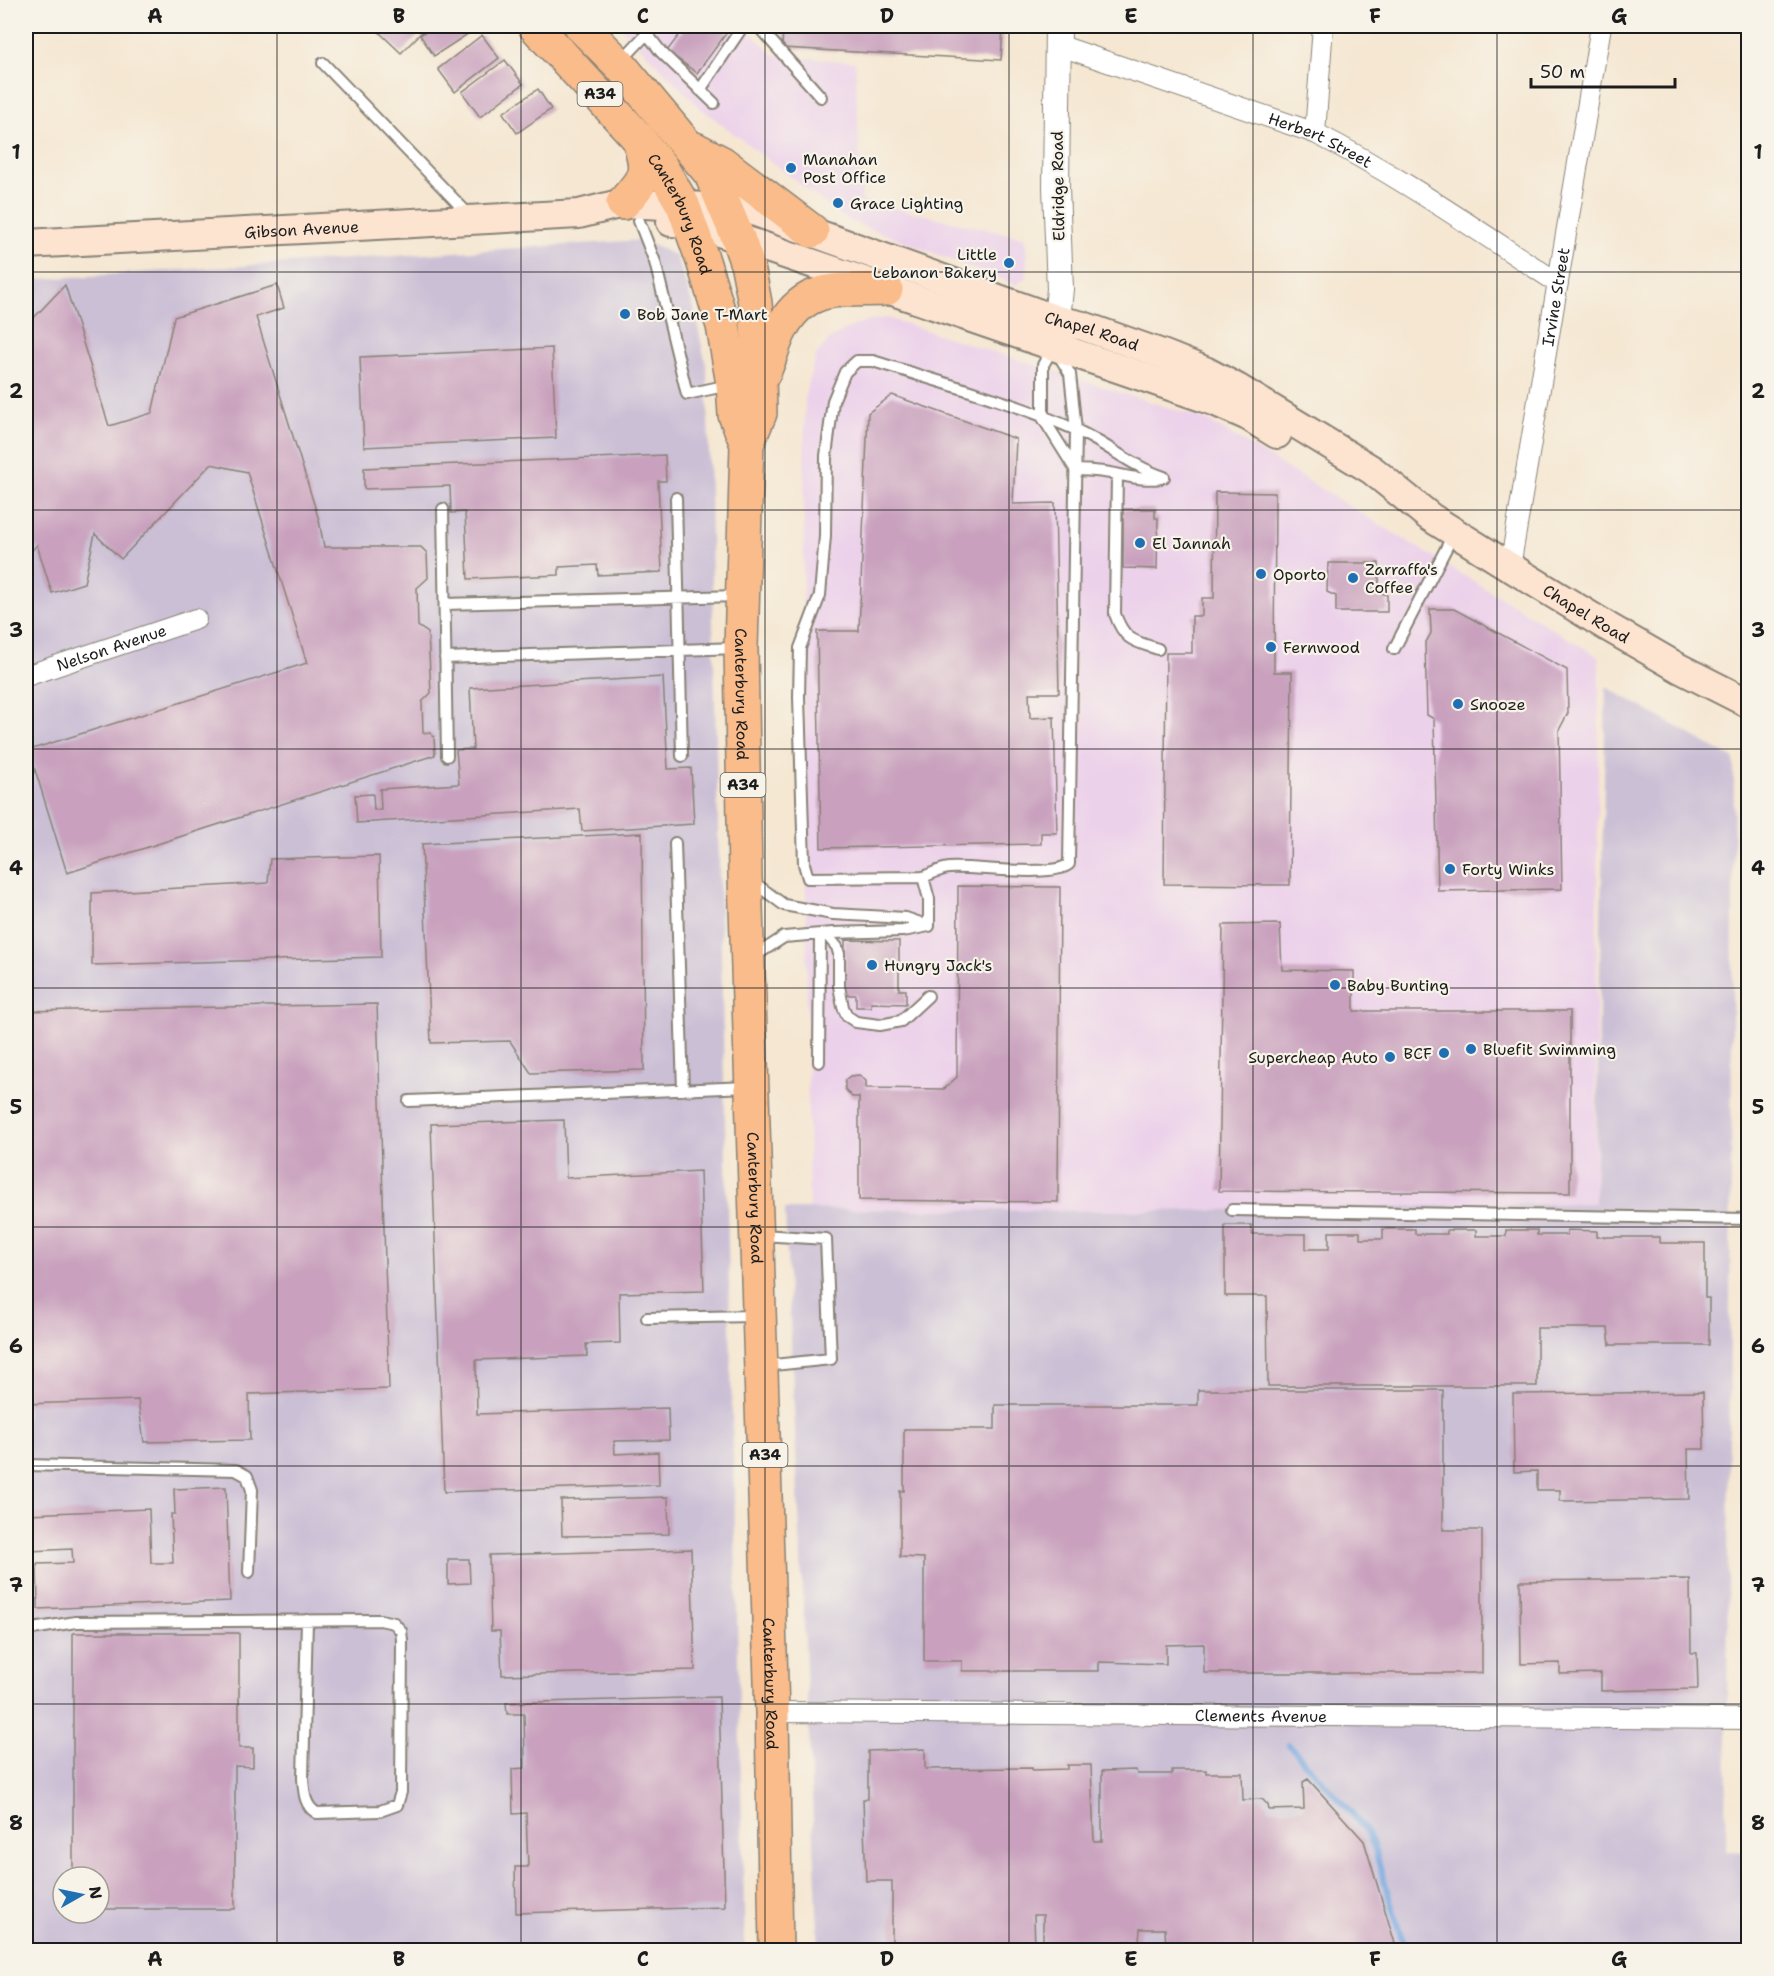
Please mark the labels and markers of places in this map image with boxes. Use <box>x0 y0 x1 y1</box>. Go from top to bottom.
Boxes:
place label: Manahan Post Office <box>803 149 886 188</box>
marker: Manahan Post Office <box>784 161 798 175</box>
place label: Grace Lighting <box>850 193 964 214</box>
marker: Grace Lighting <box>831 196 845 210</box>
place label: Little Lebanon Bakery <box>873 244 997 283</box>
marker: Little Lebanon Bakery <box>1002 256 1016 270</box>
place label: Bob Jane T-Mart <box>637 304 768 325</box>
marker: Bob Jane T-Mart <box>618 307 632 321</box>
place label: El Jannah <box>1152 533 1231 554</box>
marker: El Jannah <box>1133 536 1147 550</box>
place label: Zarraffa's Coffee <box>1365 559 1438 598</box>
place label: Oporto <box>1273 564 1326 585</box>
marker: Oporto <box>1254 567 1268 581</box>
marker: Zarraffa's Coffee <box>1346 571 1360 585</box>
place label: Fernwood <box>1283 637 1360 658</box>
marker: Fernwood <box>1264 640 1278 654</box>
place label: Snooze <box>1470 694 1526 715</box>
marker: Snooze <box>1451 697 1465 711</box>
place label: Forty Winks <box>1462 859 1555 880</box>
marker: Forty Winks <box>1443 862 1457 876</box>
place label: Hungry Jack's <box>884 955 993 976</box>
marker: Hungry Jack's <box>865 958 879 972</box>
place label: Baby Bunting <box>1347 975 1449 996</box>
marker: Baby Bunting <box>1328 978 1342 992</box>
place label: Bluefit Swimming <box>1483 1039 1616 1060</box>
marker: Bluefit Swimming <box>1464 1042 1478 1056</box>
place label: BCF <box>1404 1043 1432 1064</box>
marker: BCF <box>1437 1046 1451 1060</box>
place label: Supercheap Auto <box>1248 1047 1378 1068</box>
marker: Supercheap Auto <box>1383 1050 1397 1064</box>

